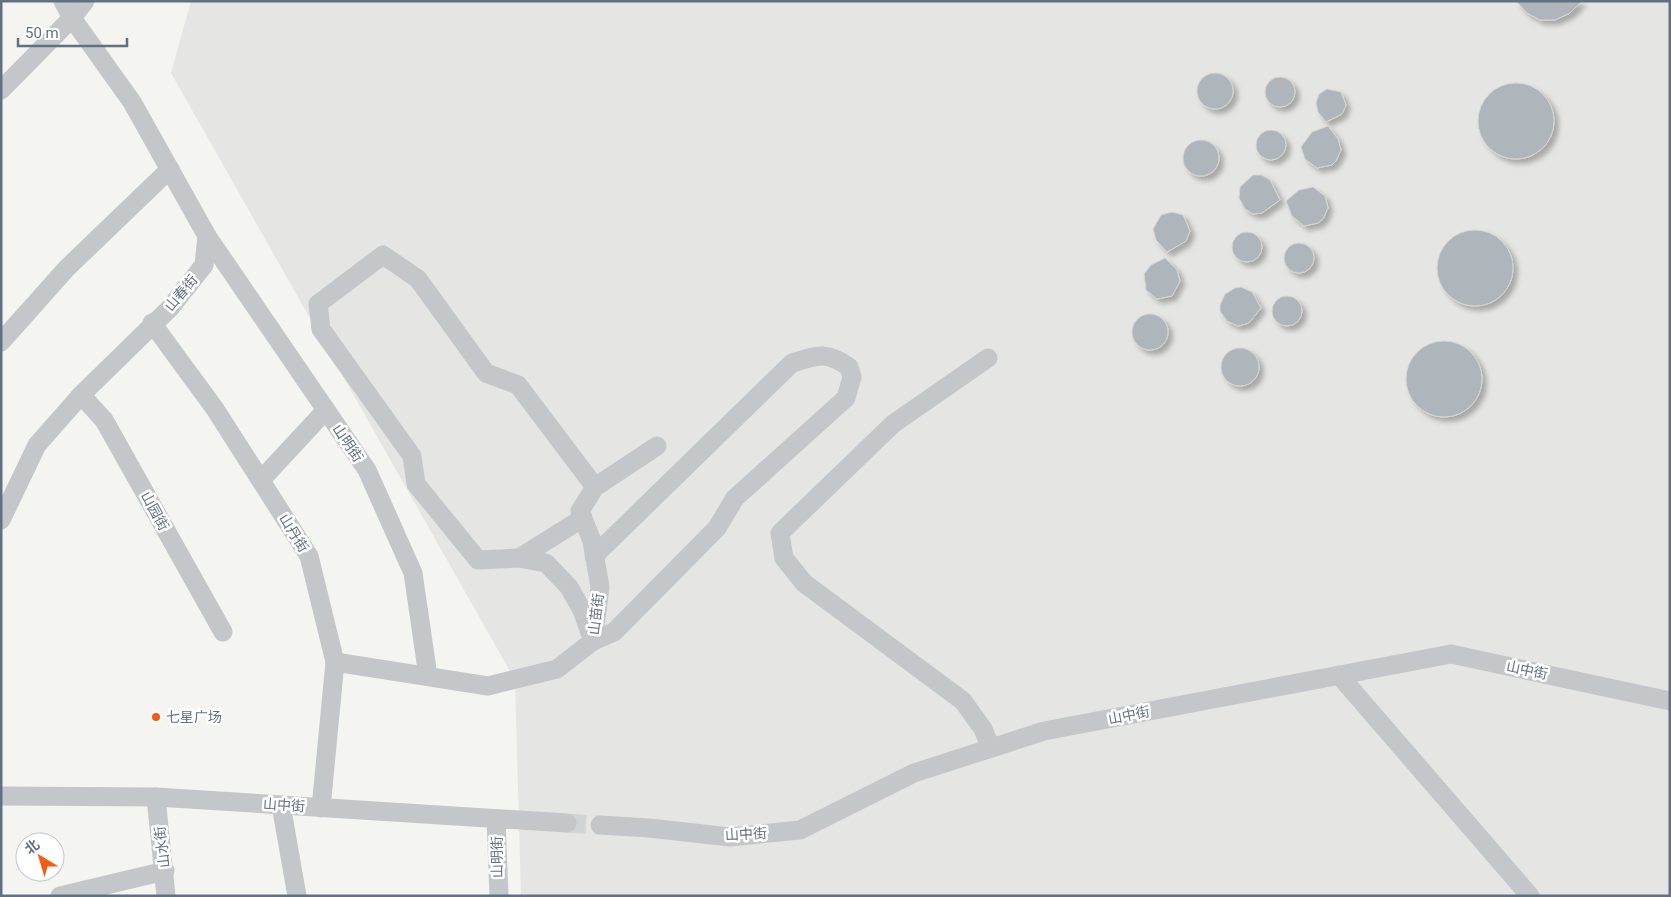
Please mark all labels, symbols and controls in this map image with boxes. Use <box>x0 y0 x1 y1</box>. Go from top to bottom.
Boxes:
scale bar <box>18 15 126 47</box>
text: 50 m <box>25 24 59 42</box>
street label: 山春街 <box>161 272 201 314</box>
street label: 山明街 <box>330 421 366 465</box>
street label: 山园街 <box>138 489 172 533</box>
street label: 山丹街 <box>276 511 312 555</box>
street label: 山苗街 <box>586 592 606 636</box>
street label: 山中街 <box>1505 658 1549 682</box>
street label: 山中街 <box>1107 703 1151 727</box>
place label: 七星广场 <box>166 709 222 725</box>
marker: 七星广场 <box>150 711 162 723</box>
street label: 山中街 <box>262 796 306 814</box>
street label: 山水街 <box>152 825 172 869</box>
street label: 山中街 <box>725 825 767 843</box>
north arrow <box>15 832 65 882</box>
text: 北 <box>22 836 42 857</box>
street label: 山明街 <box>489 836 505 878</box>

